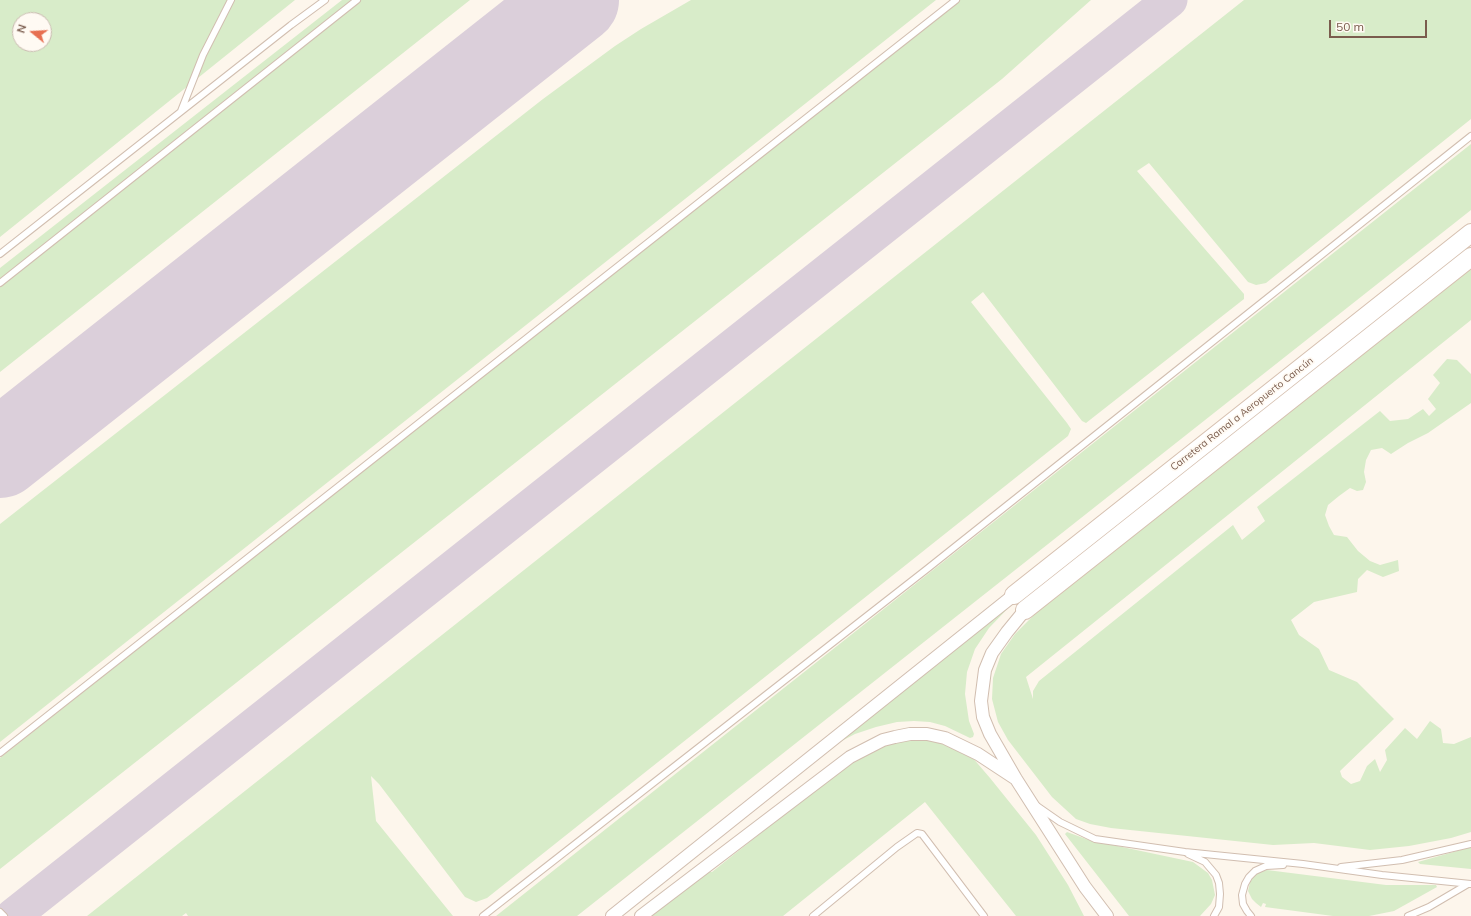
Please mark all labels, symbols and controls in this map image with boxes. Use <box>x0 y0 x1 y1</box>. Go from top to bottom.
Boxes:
north arrow <box>12 12 52 52</box>
scale bar <box>1331 12 1429 38</box>
text: 50 m <box>1336 19 1364 34</box>
text: N <box>14 22 29 35</box>
street label: Carretera Ramal a Aeropuerto Cancún <box>1168 355 1316 473</box>

